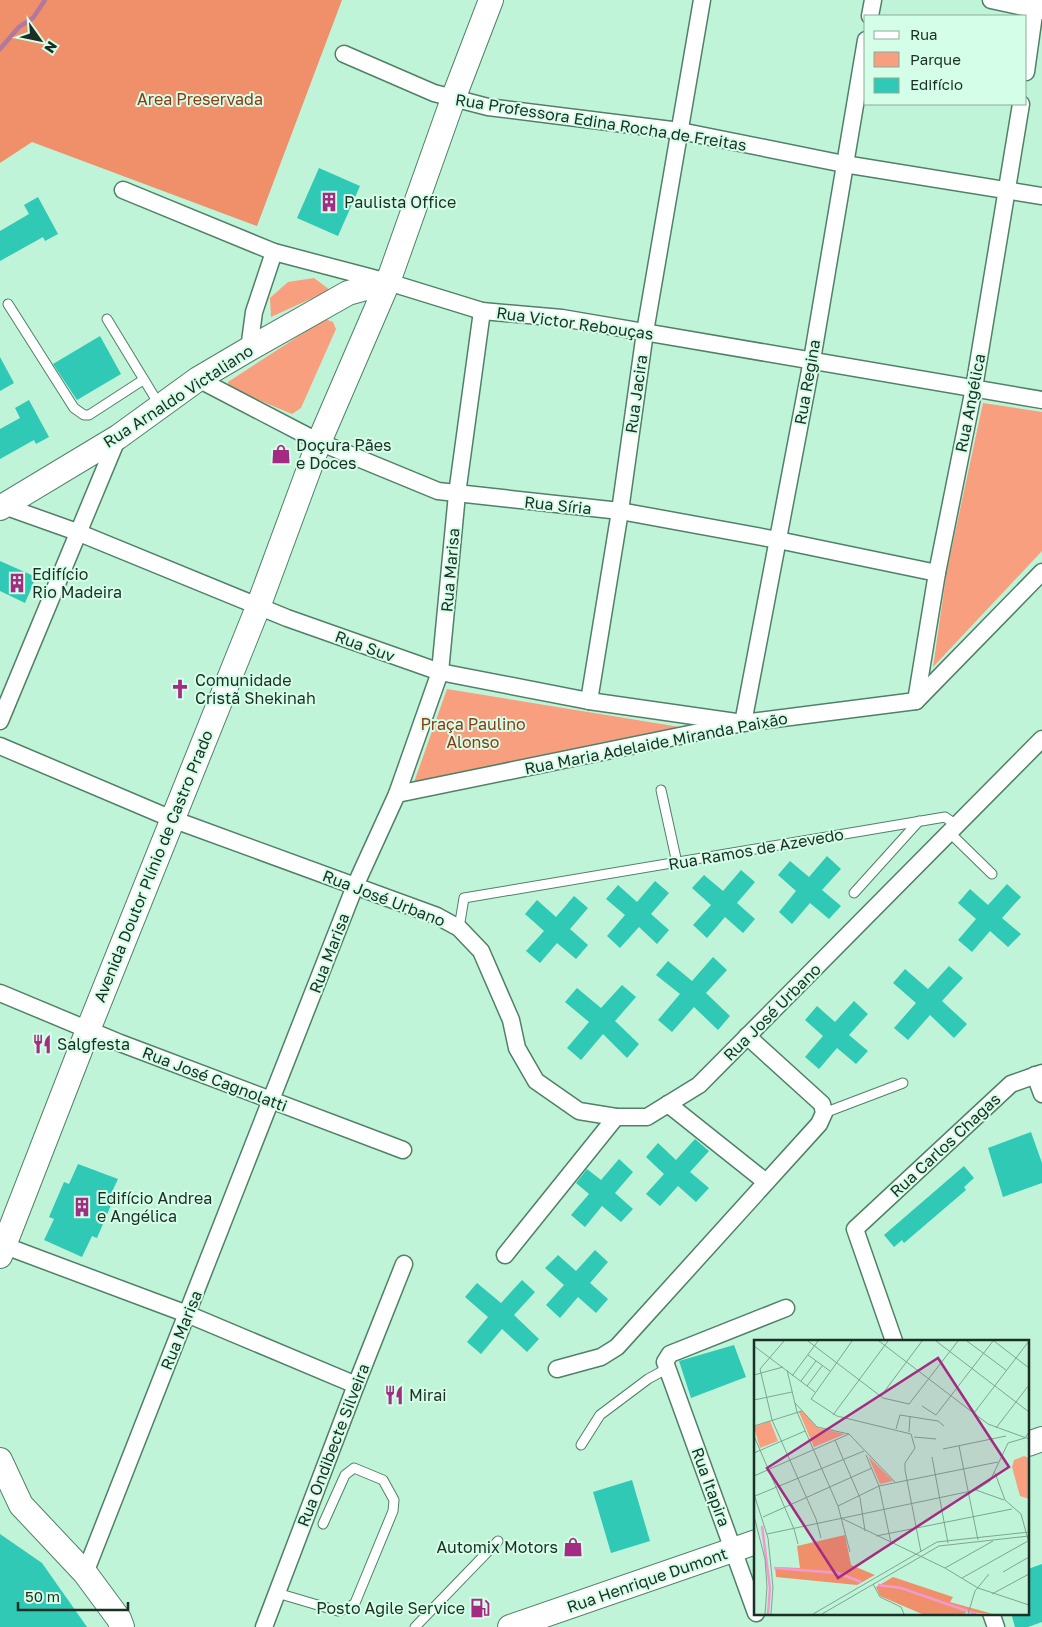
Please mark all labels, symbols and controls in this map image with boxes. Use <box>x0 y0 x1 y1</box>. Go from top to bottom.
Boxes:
north arrow <box>15 15 65 65</box>
legend <box>864 15 1027 105</box>
text: Rua <box>910 25 937 43</box>
text: N <box>41 38 61 56</box>
text: Parque <box>910 50 961 68</box>
text: Edifício <box>910 75 963 93</box>
park label: Area Preservada <box>137 89 263 109</box>
street label: Rua Professora Edina Rocha de Freitas <box>454 89 748 155</box>
building icon: Paulista Office <box>318 191 340 213</box>
place label: Paulista Office <box>344 192 456 212</box>
street label: Rua Victor Rebouças <box>495 302 655 344</box>
street label: Rua Regina <box>790 338 824 426</box>
street label: Rua Arnaldo Victaliano <box>99 340 257 452</box>
street label: Rua Angélica <box>951 352 989 454</box>
street label: Rua Jacira <box>621 353 651 435</box>
place label: Doçura Pães e Doces <box>296 435 391 473</box>
shop icon: Doçura Pães e Doces <box>270 443 292 465</box>
street label: Rua Síria <box>523 492 593 518</box>
street label: Rua Marisa <box>436 527 464 613</box>
place label: Edifício Rio Madeira <box>32 564 122 602</box>
building icon: Edifício Rio Madeira <box>6 572 28 594</box>
street label: Rua Suv <box>332 626 398 666</box>
place label: Comunidade Cristã Shekinah <box>195 670 316 708</box>
church icon: Comunidade Cristã Shekinah <box>169 678 191 700</box>
street label: Rua Maria Adelaide Miranda Paixão <box>523 708 789 778</box>
park label: Praça Paulino Alonso <box>420 714 526 752</box>
street label: Avenida Doutor Plínio de Castro Prado <box>89 727 217 1005</box>
street label: Rua Ramos de Azevedo <box>667 824 845 874</box>
street label: Rua José Urbano <box>320 865 448 931</box>
street label: Rua Marisa <box>305 910 353 996</box>
street label: Rua José Urbano <box>719 959 825 1065</box>
restaurant icon: Salgfesta <box>31 1033 53 1055</box>
place label: Salgfesta <box>57 1034 130 1054</box>
street label: Rua José Cagnolatti <box>140 1042 290 1116</box>
street label: Rua Carlos Chagas <box>886 1089 1004 1201</box>
place label: Edifício Andrea e Angélica <box>97 1188 212 1226</box>
building icon: Edifício Andrea e Angélica <box>71 1196 93 1218</box>
street label: Rua Marisa <box>156 1287 206 1373</box>
inset map <box>754 1340 1030 1614</box>
street label: Rua Ondibecte Silveira <box>293 1361 373 1529</box>
restaurant icon: Mirai <box>383 1384 405 1406</box>
place label: Mirai <box>409 1385 446 1405</box>
street label: Rua Itapira <box>687 1445 735 1529</box>
shop icon: Automix Motors <box>562 1536 584 1558</box>
place label: Automix Motors <box>437 1537 558 1557</box>
street label: Rua Henrique Dumont <box>564 1543 730 1617</box>
scale bar <box>18 1580 128 1612</box>
text: 50 m <box>25 1587 60 1605</box>
fuel station icon: Posto Agile Service <box>469 1597 491 1619</box>
place label: Posto Agile Service <box>316 1598 465 1618</box>

